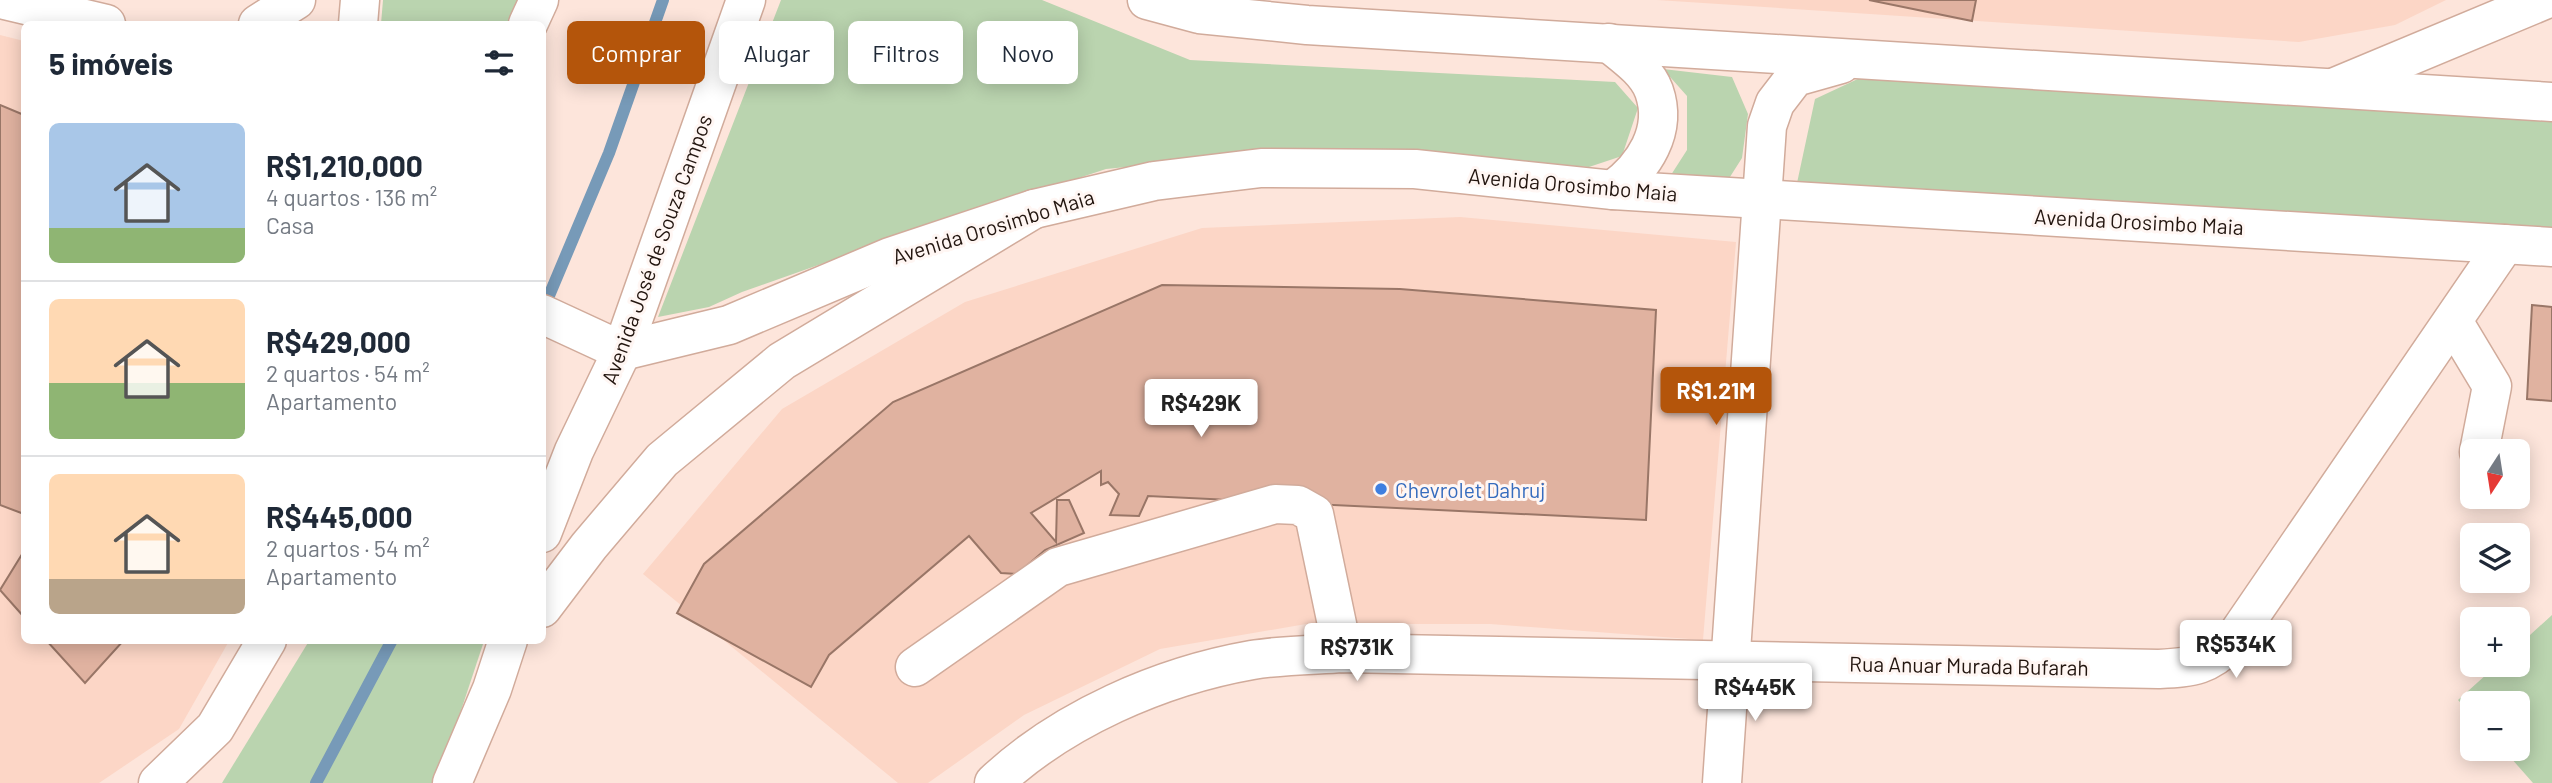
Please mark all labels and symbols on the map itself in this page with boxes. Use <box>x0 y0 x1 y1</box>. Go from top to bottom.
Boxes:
street label: Avenida José de Souza Campos <box>596 111 716 387</box>
street label: Avenida Orosimbo Maia <box>1467 162 1679 206</box>
street label: Avenida Orosimbo Maia <box>889 183 1097 269</box>
street label: Avenida Orosimbo Maia <box>2034 203 2244 239</box>
pin: R$1.21M <box>1651 368 1781 427</box>
pin: R$429K <box>1144 380 1258 439</box>
north arrow <box>2460 439 2530 509</box>
place label: Chevrolet Dahruj <box>1395 477 1545 502</box>
marker: Chevrolet Dahruj <box>1373 481 1389 497</box>
pin: R$534K <box>2179 620 2293 680</box>
pin: R$731K <box>1300 624 1414 683</box>
street label: Rua Anuar Murada Bufarah <box>1849 650 2089 680</box>
pin: R$445K <box>1698 664 1812 723</box>

